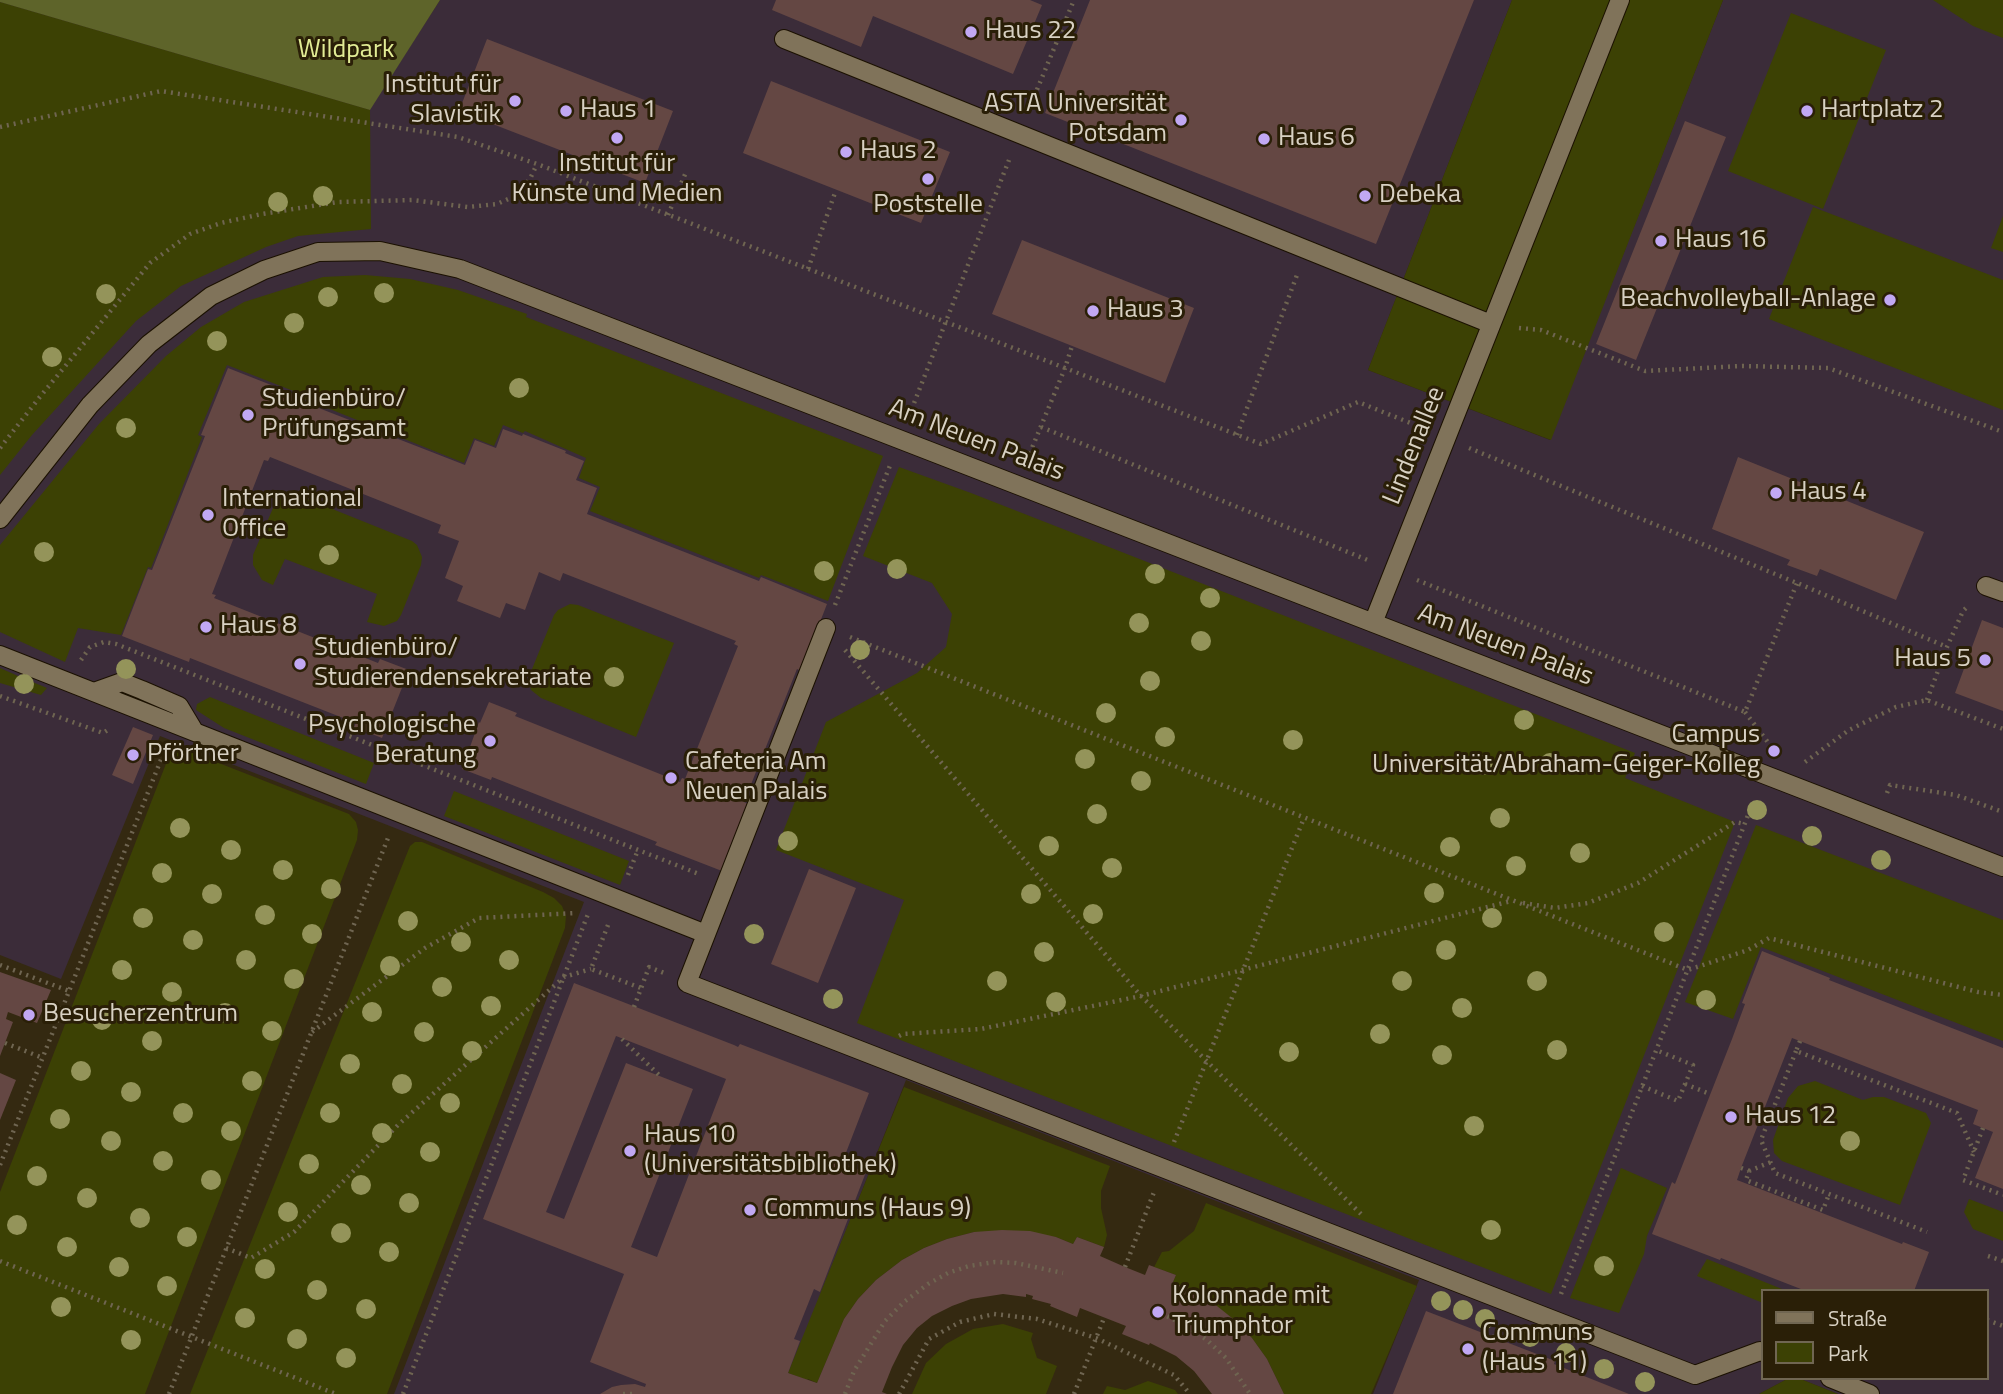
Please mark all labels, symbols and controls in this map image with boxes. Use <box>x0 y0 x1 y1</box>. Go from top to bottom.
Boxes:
place label: Haus 22 <box>985 16 1076 48</box>
marker: Haus 22 <box>963 24 979 40</box>
park label: Wildpark <box>298 35 394 67</box>
place label: Institut für Slavistik <box>385 70 501 132</box>
place label: ASTA Universität Potsdam <box>984 89 1167 150</box>
marker: Institut für Slavistik <box>507 93 523 109</box>
place label: Haus 1 <box>580 95 657 127</box>
place label: Hartplatz 2 <box>1821 95 1944 127</box>
marker: Haus 1 <box>558 103 574 119</box>
marker: Hartplatz 2 <box>1799 103 1815 119</box>
marker: ASTA Universität Potsdam <box>1173 112 1189 128</box>
place label: Haus 6 <box>1278 123 1355 155</box>
marker: Institut für Künste und Medien <box>609 130 625 146</box>
marker: Haus 6 <box>1256 131 1272 147</box>
place label: Haus 2 <box>860 136 937 168</box>
marker: Haus 2 <box>838 144 854 160</box>
place label: Institut für Künste und Medien <box>512 149 722 210</box>
marker: Poststelle <box>920 171 936 187</box>
place label: Debeka <box>1379 180 1461 212</box>
marker: Debeka <box>1357 188 1373 204</box>
place label: Poststelle <box>873 190 983 222</box>
place label: Haus 16 <box>1675 225 1766 257</box>
marker: Haus 16 <box>1653 233 1669 249</box>
place label: Beachvolleyball-Anlage <box>1620 284 1876 316</box>
marker: Beachvolleyball-Anlage <box>1882 292 1898 308</box>
place label: Haus 3 <box>1107 295 1184 327</box>
marker: Haus 3 <box>1085 303 1101 319</box>
street label: Lindenallee <box>1377 383 1453 509</box>
place label: Studienbüro/ Prüfungsamt <box>262 384 406 446</box>
street label: Am Neuen Palais <box>884 393 1068 489</box>
marker: Studienbüro/ Prüfungsamt <box>240 407 256 423</box>
place label: Haus 4 <box>1790 477 1867 509</box>
place label: International Office <box>222 484 362 546</box>
marker: Haus 4 <box>1768 485 1784 501</box>
marker: International Office <box>200 507 216 523</box>
street label: Am Neuen Palais <box>1413 598 1597 694</box>
place label: Haus 8 <box>220 611 297 643</box>
marker: Haus 8 <box>198 619 214 635</box>
place label: Studienbüro/ Studierendensekretariate <box>314 633 592 694</box>
place label: Haus 5 <box>1894 644 1971 676</box>
marker: Haus 5 <box>1977 652 1993 668</box>
marker: Studienbüro/ Studierendensekretariate <box>292 656 308 672</box>
place label: Psychologische Beratung <box>308 710 476 772</box>
place label: Campus Universität/Abraham-Geiger-Kolleg <box>1372 720 1760 782</box>
marker: Psychologische Beratung <box>482 733 498 749</box>
place label: Pförtner <box>147 739 239 771</box>
marker: Campus Universität/Abraham-Geiger-Kolleg <box>1766 743 1782 759</box>
marker: Pförtner <box>125 747 141 763</box>
place label: Cafeteria Am Neuen Palais <box>685 747 827 808</box>
marker: Cafeteria Am Neuen Palais <box>663 770 679 786</box>
place label: Besucherzentrum <box>43 999 238 1031</box>
marker: Besucherzentrum <box>21 1007 37 1023</box>
place label: Haus 12 <box>1745 1101 1836 1133</box>
marker: Haus 12 <box>1723 1109 1739 1125</box>
place label: Haus 10 (Universitätsbibliothek) <box>644 1120 897 1182</box>
marker: Haus 10 (Universitätsbibliothek) <box>622 1143 638 1159</box>
place label: Communs (Haus 9) <box>764 1194 971 1226</box>
marker: Communs (Haus 9) <box>742 1202 758 1218</box>
place label: Kolonnade mit Triumphtor <box>1172 1281 1330 1342</box>
legend <box>1762 1289 1989 1380</box>
text: Straße <box>1828 1302 1887 1334</box>
marker: Kolonnade mit Triumphtor <box>1150 1304 1166 1320</box>
place label: Communs (Haus 11) <box>1482 1318 1593 1380</box>
text: Park <box>1828 1337 1868 1369</box>
marker: Communs (Haus 11) <box>1460 1341 1476 1357</box>

